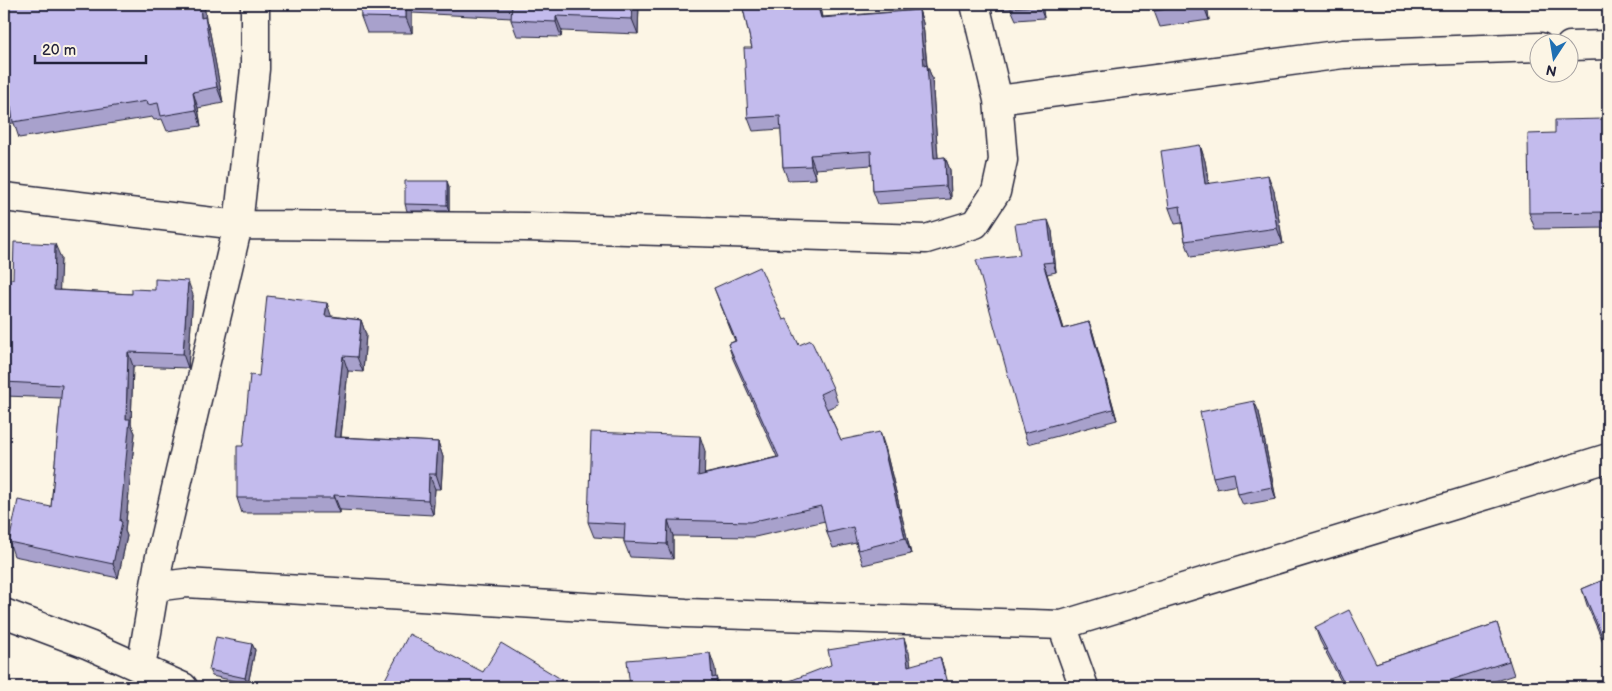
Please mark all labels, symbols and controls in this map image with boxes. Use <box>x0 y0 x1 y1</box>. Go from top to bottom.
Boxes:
scale bar <box>35 32 146 64</box>
north arrow <box>1530 32 1580 82</box>
text: 20 m <box>42 41 76 60</box>
text: N <box>1544 61 1558 80</box>

